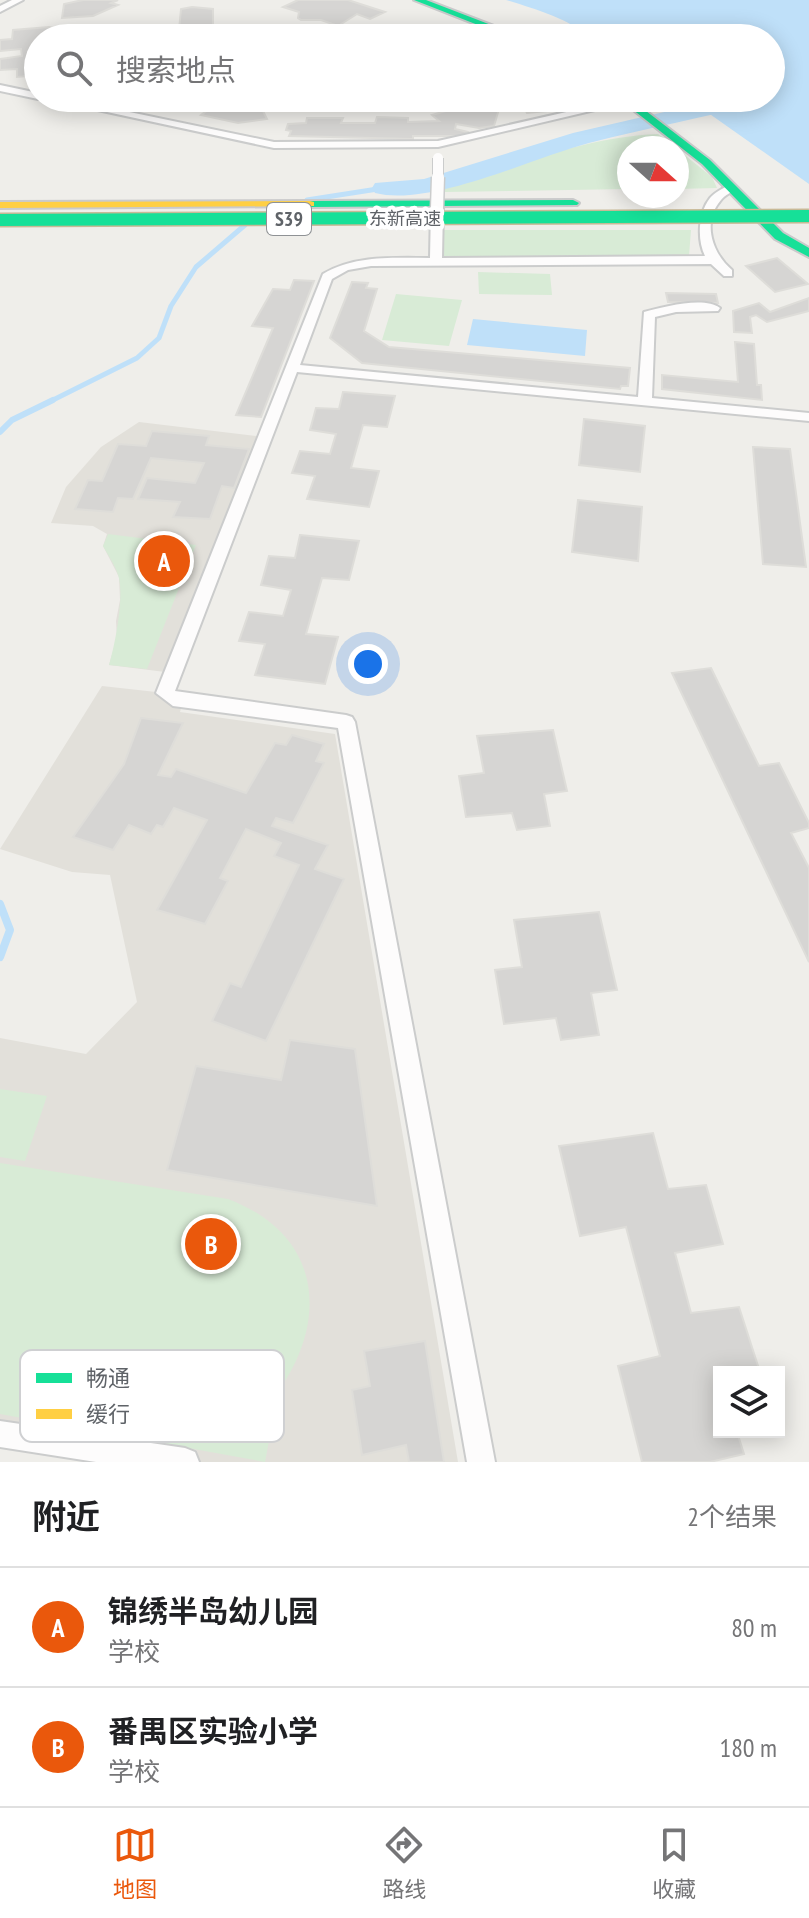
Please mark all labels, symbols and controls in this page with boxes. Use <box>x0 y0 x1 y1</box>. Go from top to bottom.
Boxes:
search box <box>24 24 785 112</box>
icon: search <box>52 46 96 90</box>
text: 搜索地点 <box>116 50 236 89</box>
north arrow <box>617 136 689 208</box>
road number: S39 <box>267 203 311 235</box>
street label: 东新高速 <box>369 207 441 230</box>
pin: A <box>138 531 190 591</box>
your location <box>348 644 388 684</box>
pin: B <box>185 1214 237 1274</box>
legend <box>20 1350 284 1442</box>
text: 畅通 <box>86 1364 130 1392</box>
map controls <box>713 1366 785 1438</box>
button: layers <box>713 1366 785 1438</box>
text: 缓行 <box>86 1400 130 1428</box>
text: 附近 <box>32 1494 100 1538</box>
text: 2个结果 <box>687 1500 777 1533</box>
text: 锦绣半岛幼儿园 <box>108 1591 318 1630</box>
text: A <box>51 1611 65 1644</box>
text: 80 m <box>731 1611 777 1644</box>
text: 学校 <box>108 1635 160 1668</box>
text: 番禺区实验小学 <box>108 1711 318 1750</box>
text: B <box>52 1731 64 1764</box>
text: 180 m <box>719 1731 777 1764</box>
text: 学校 <box>108 1755 160 1788</box>
tab: 地图 <box>113 1823 157 1903</box>
tab: 路线 <box>382 1823 426 1903</box>
tab: 收藏 <box>652 1823 696 1903</box>

